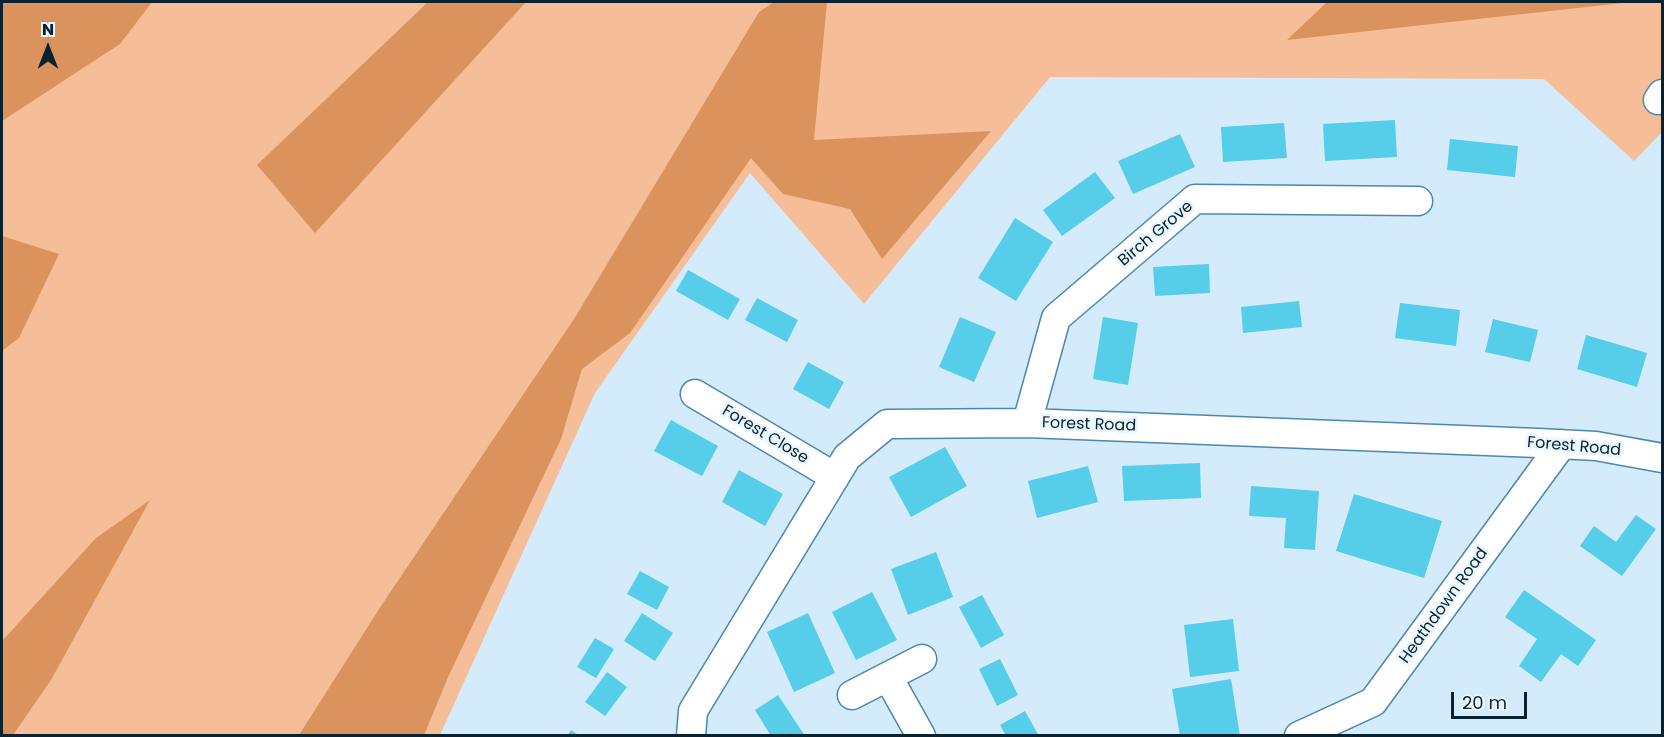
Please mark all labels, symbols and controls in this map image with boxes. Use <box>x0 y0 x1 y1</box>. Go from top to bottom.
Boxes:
north arrow <box>18 18 78 78</box>
text: N <box>42 18 54 41</box>
street label: Birch Grove <box>1115 197 1197 271</box>
street label: Forest Close <box>718 402 812 468</box>
street label: Forest Road <box>1042 414 1136 436</box>
street label: Forest Road <box>1526 433 1622 461</box>
street label: Heathdown Road <box>1396 544 1492 668</box>
scale bar <box>1454 680 1530 718</box>
text: 20 m <box>1462 690 1507 715</box>

